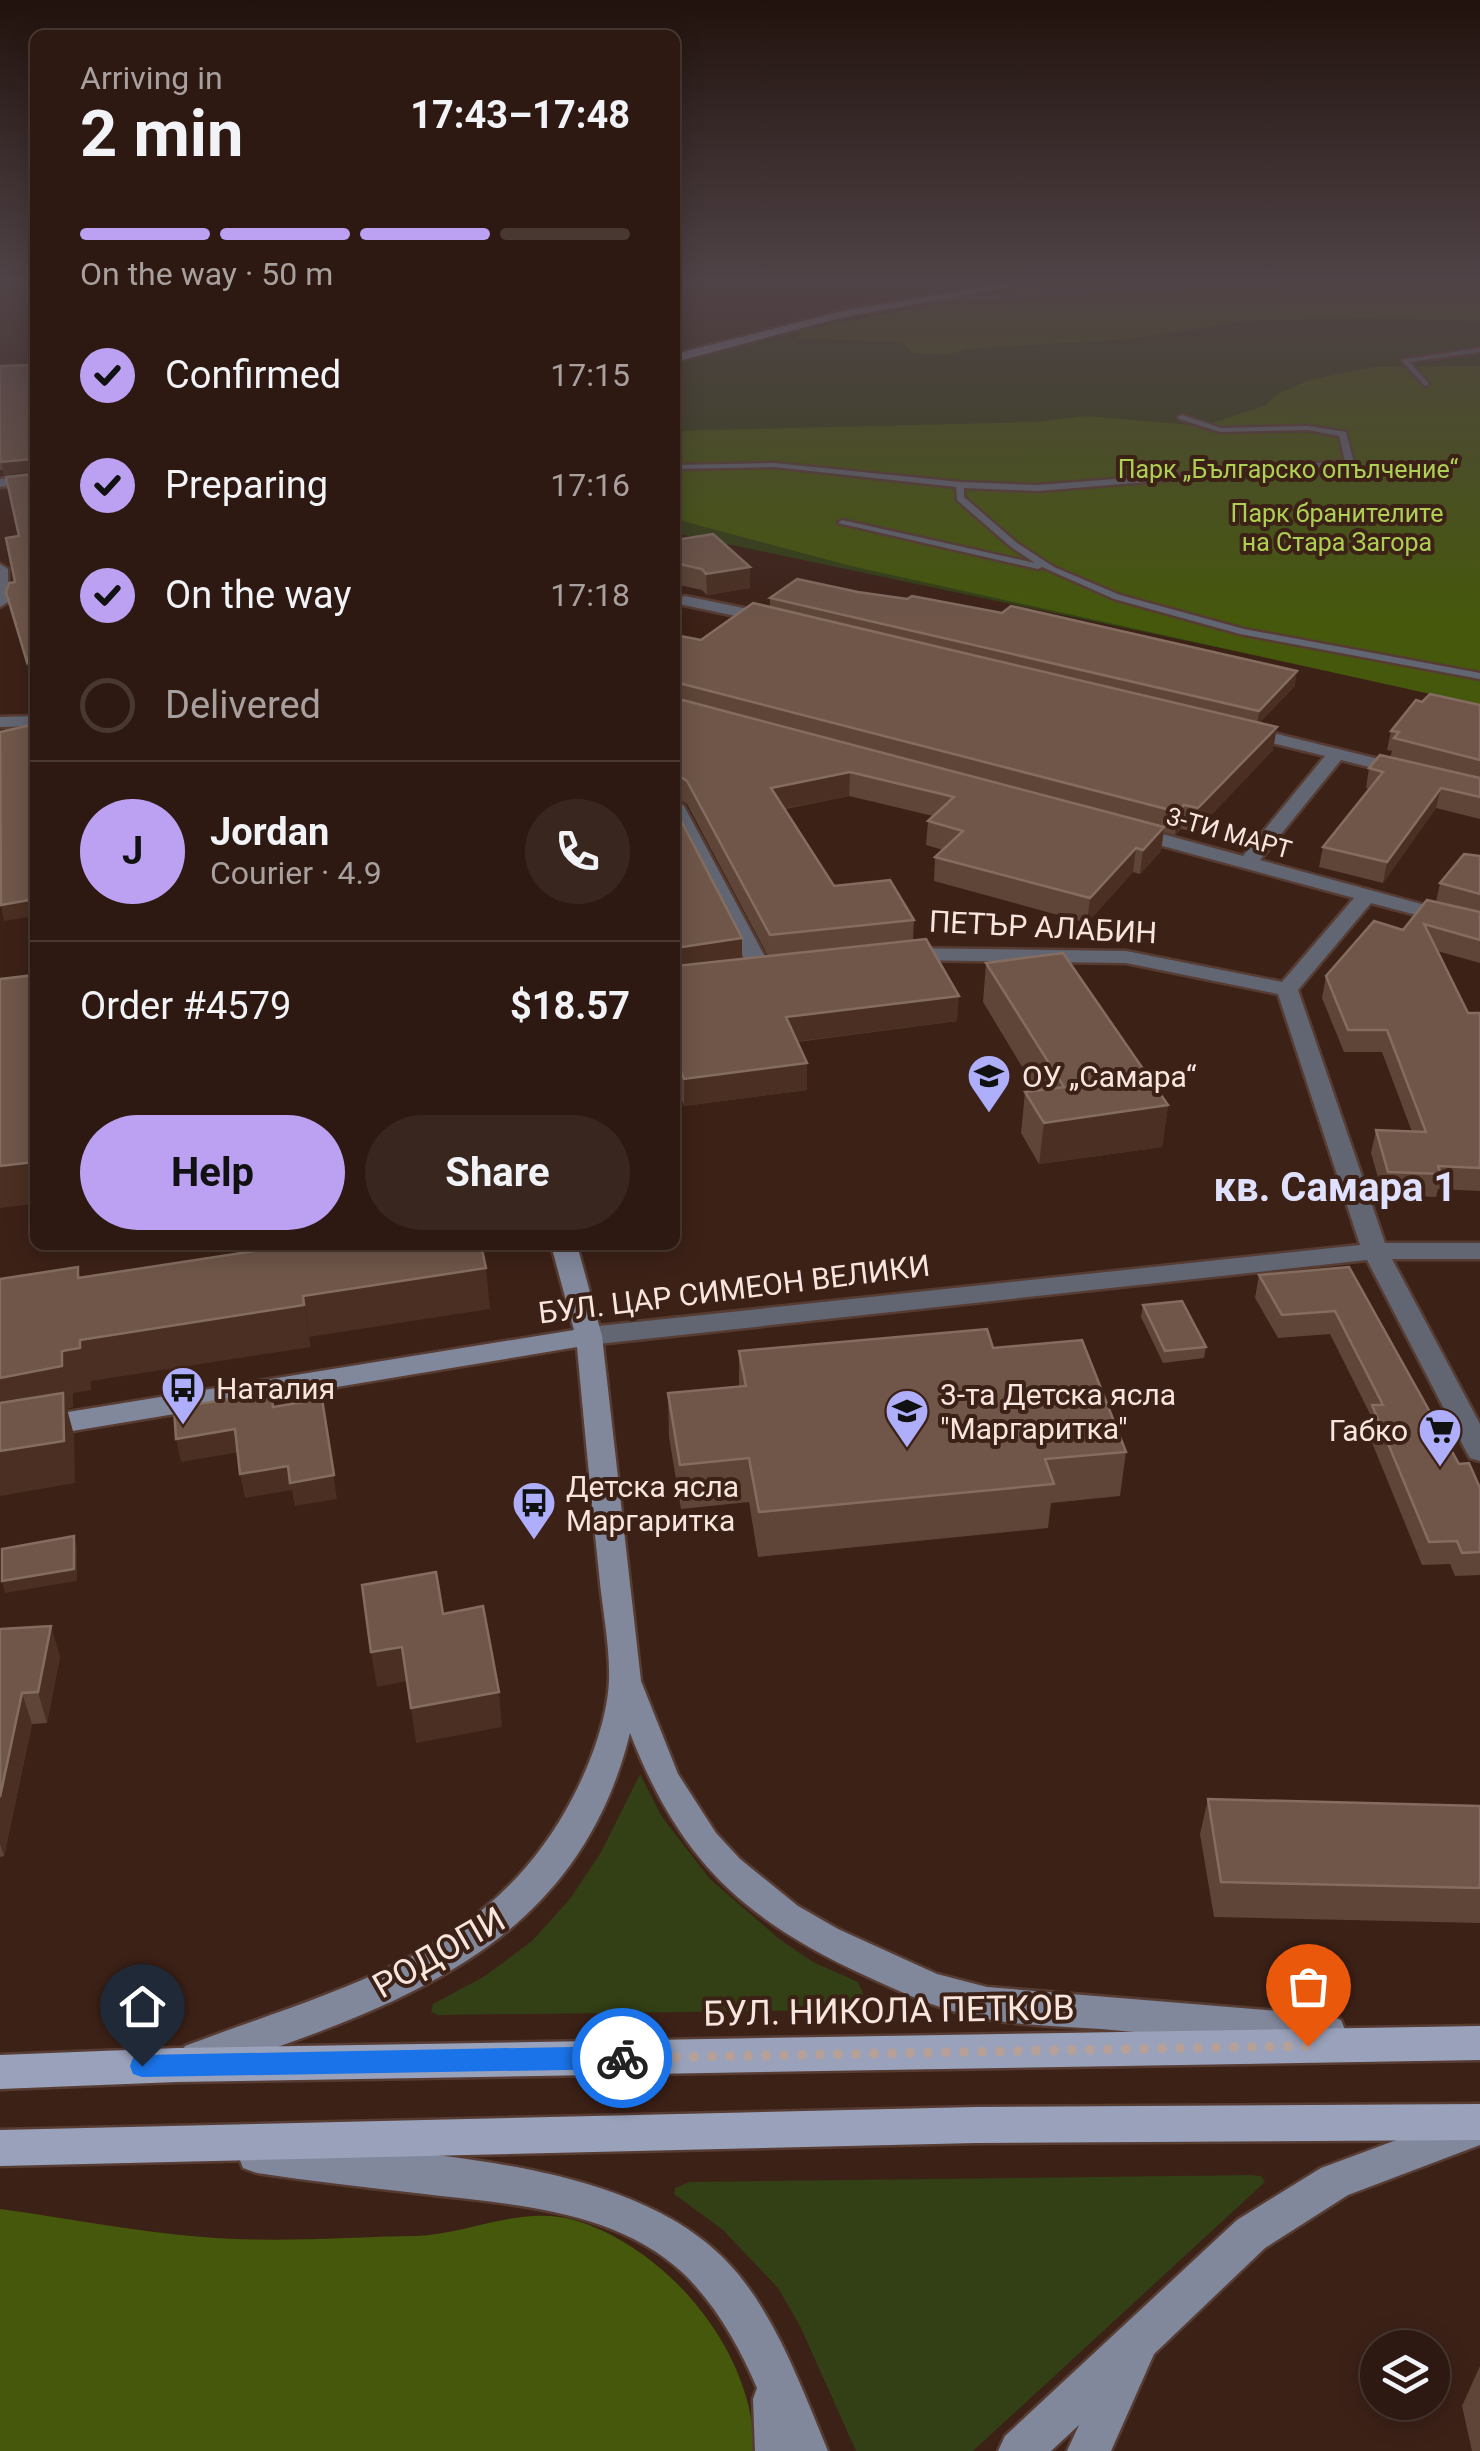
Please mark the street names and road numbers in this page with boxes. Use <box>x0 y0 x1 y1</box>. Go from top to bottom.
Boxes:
street label: 3-ТИ МАРТ <box>1163 801 1295 865</box>
street label: ПЕТЪР АЛАБИН <box>928 904 1158 950</box>
street label: БУЛ. ЦАР СИМЕОН ВЕЛИКИ <box>536 1248 932 1330</box>
street label: РОДОПИ <box>366 1899 512 2007</box>
street label: БУЛ. НИКОЛА ПЕТКОВ <box>703 1987 1075 2035</box>

